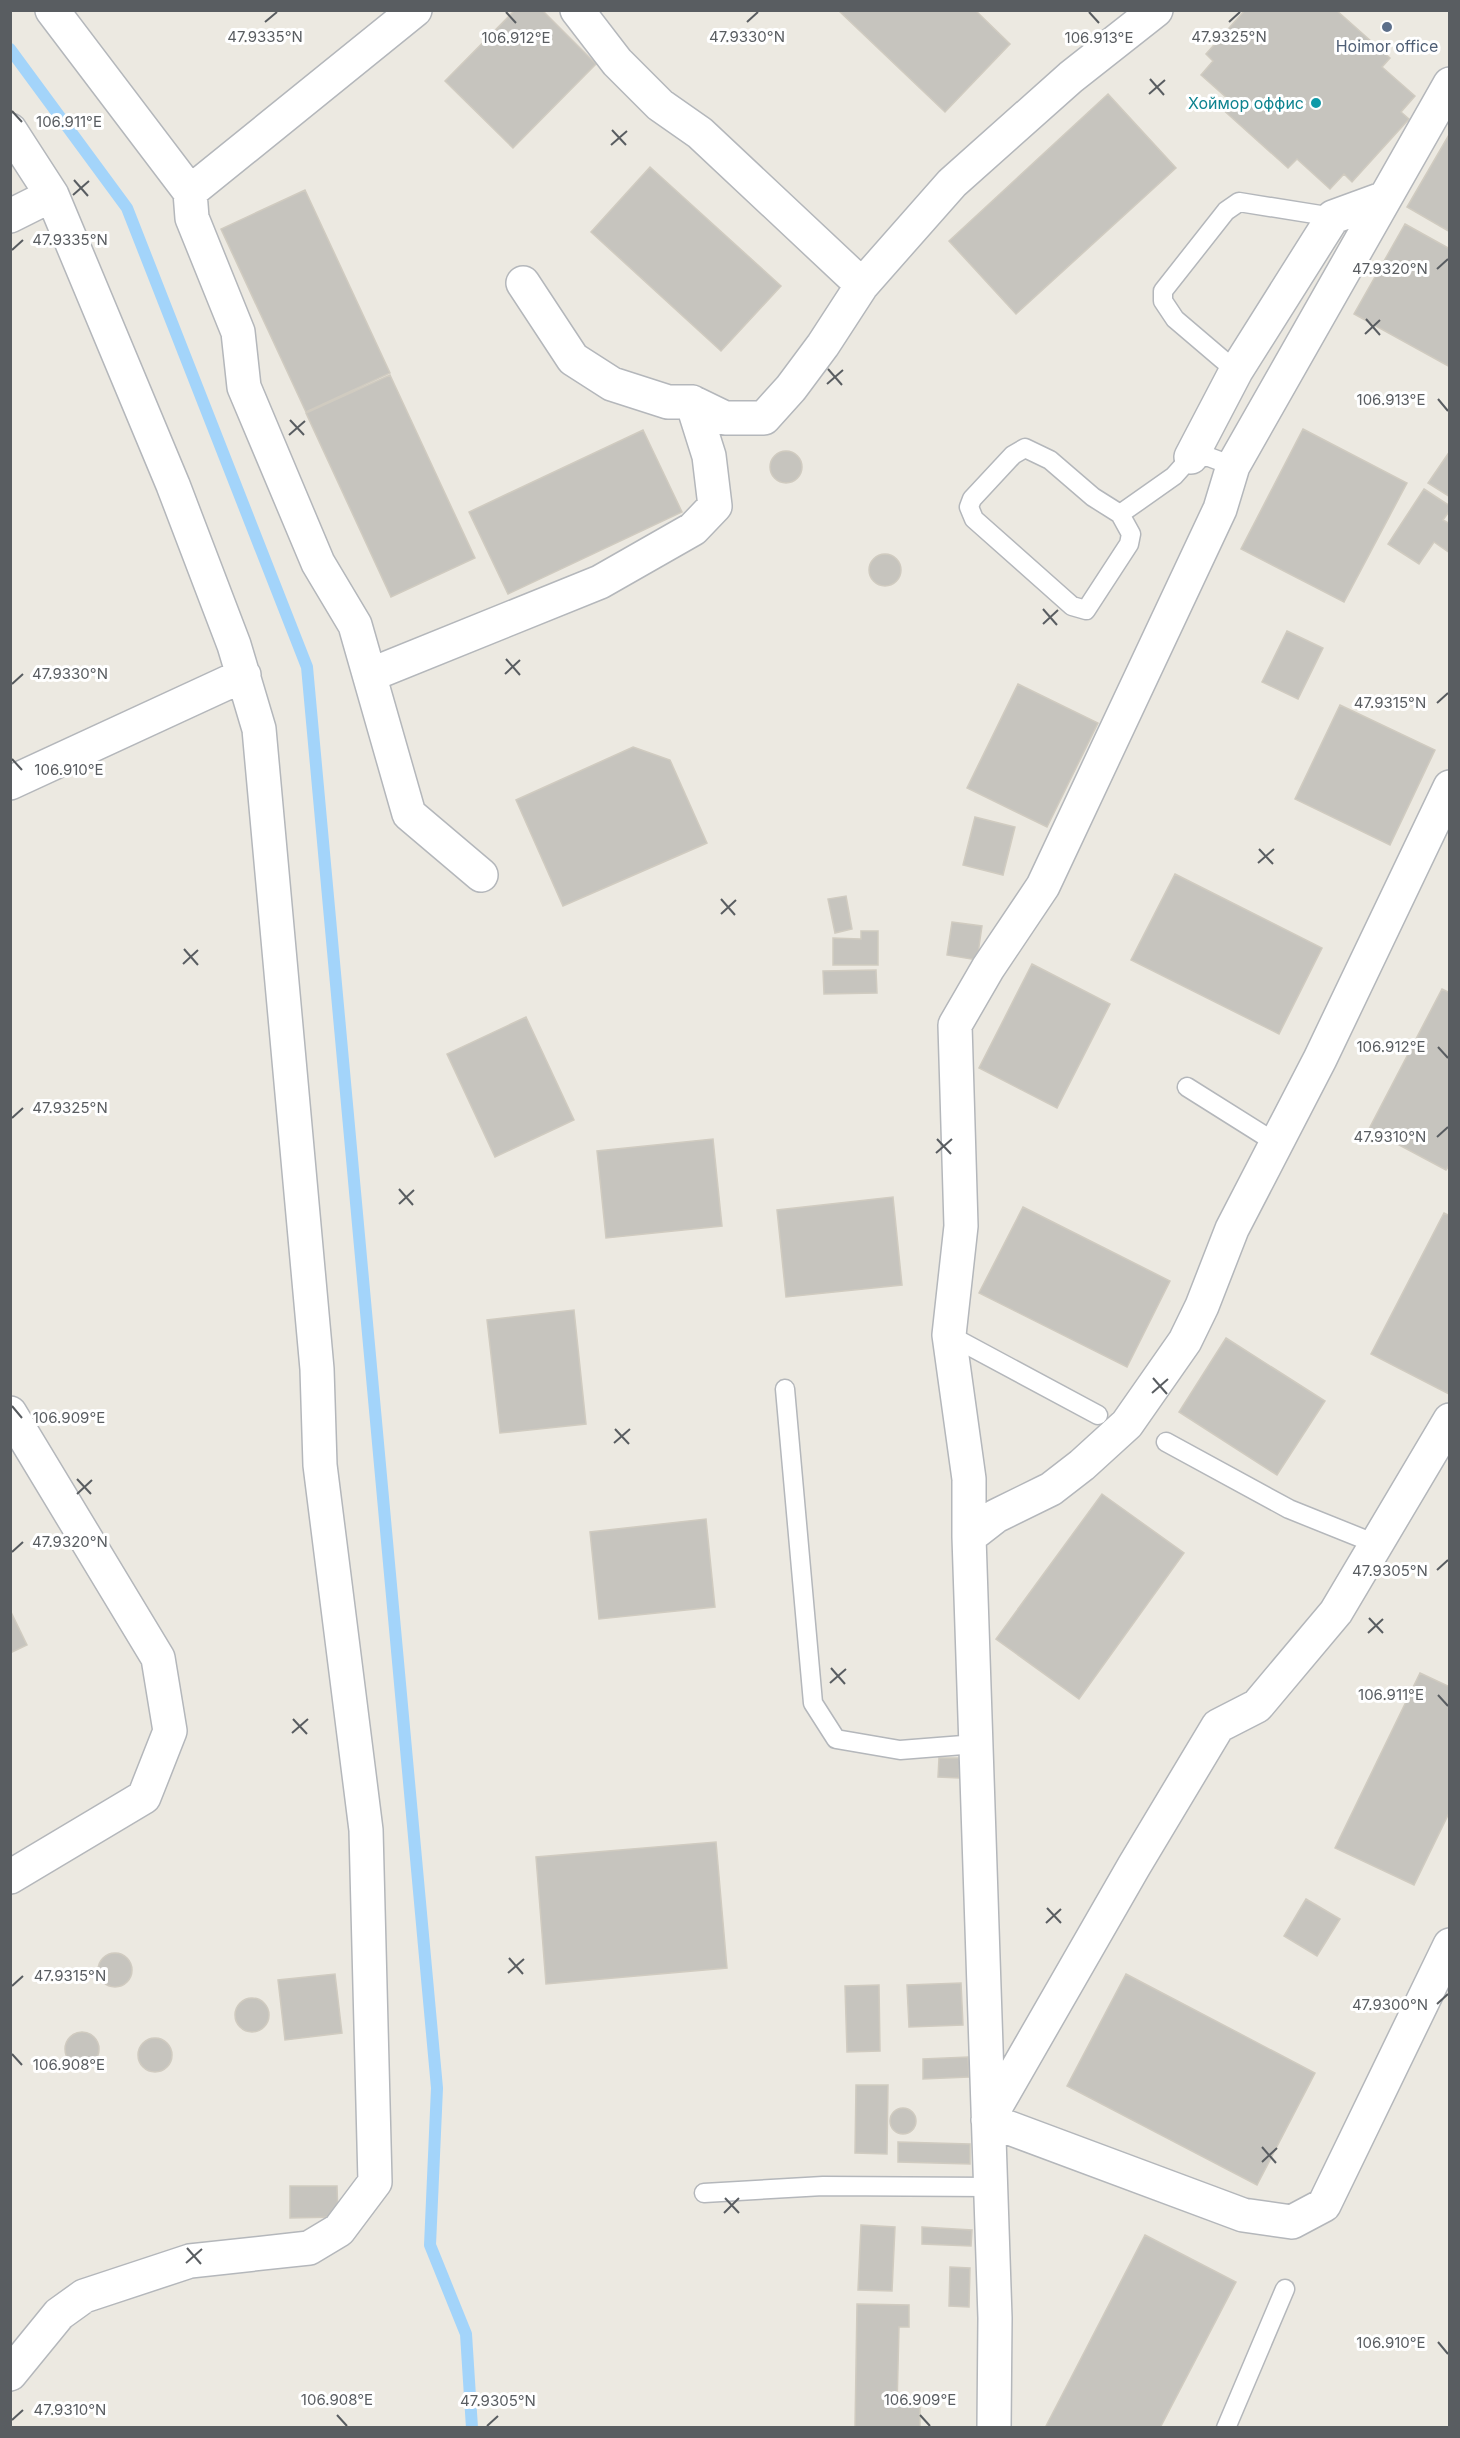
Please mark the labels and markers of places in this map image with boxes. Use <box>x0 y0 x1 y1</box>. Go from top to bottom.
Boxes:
marker: Hoimor office <box>1380 20 1394 34</box>
place label: Hoimor office <box>1336 36 1438 56</box>
place label: Хоймор оффис <box>1188 93 1304 113</box>
marker: Хоймор оффис <box>1309 96 1323 110</box>

